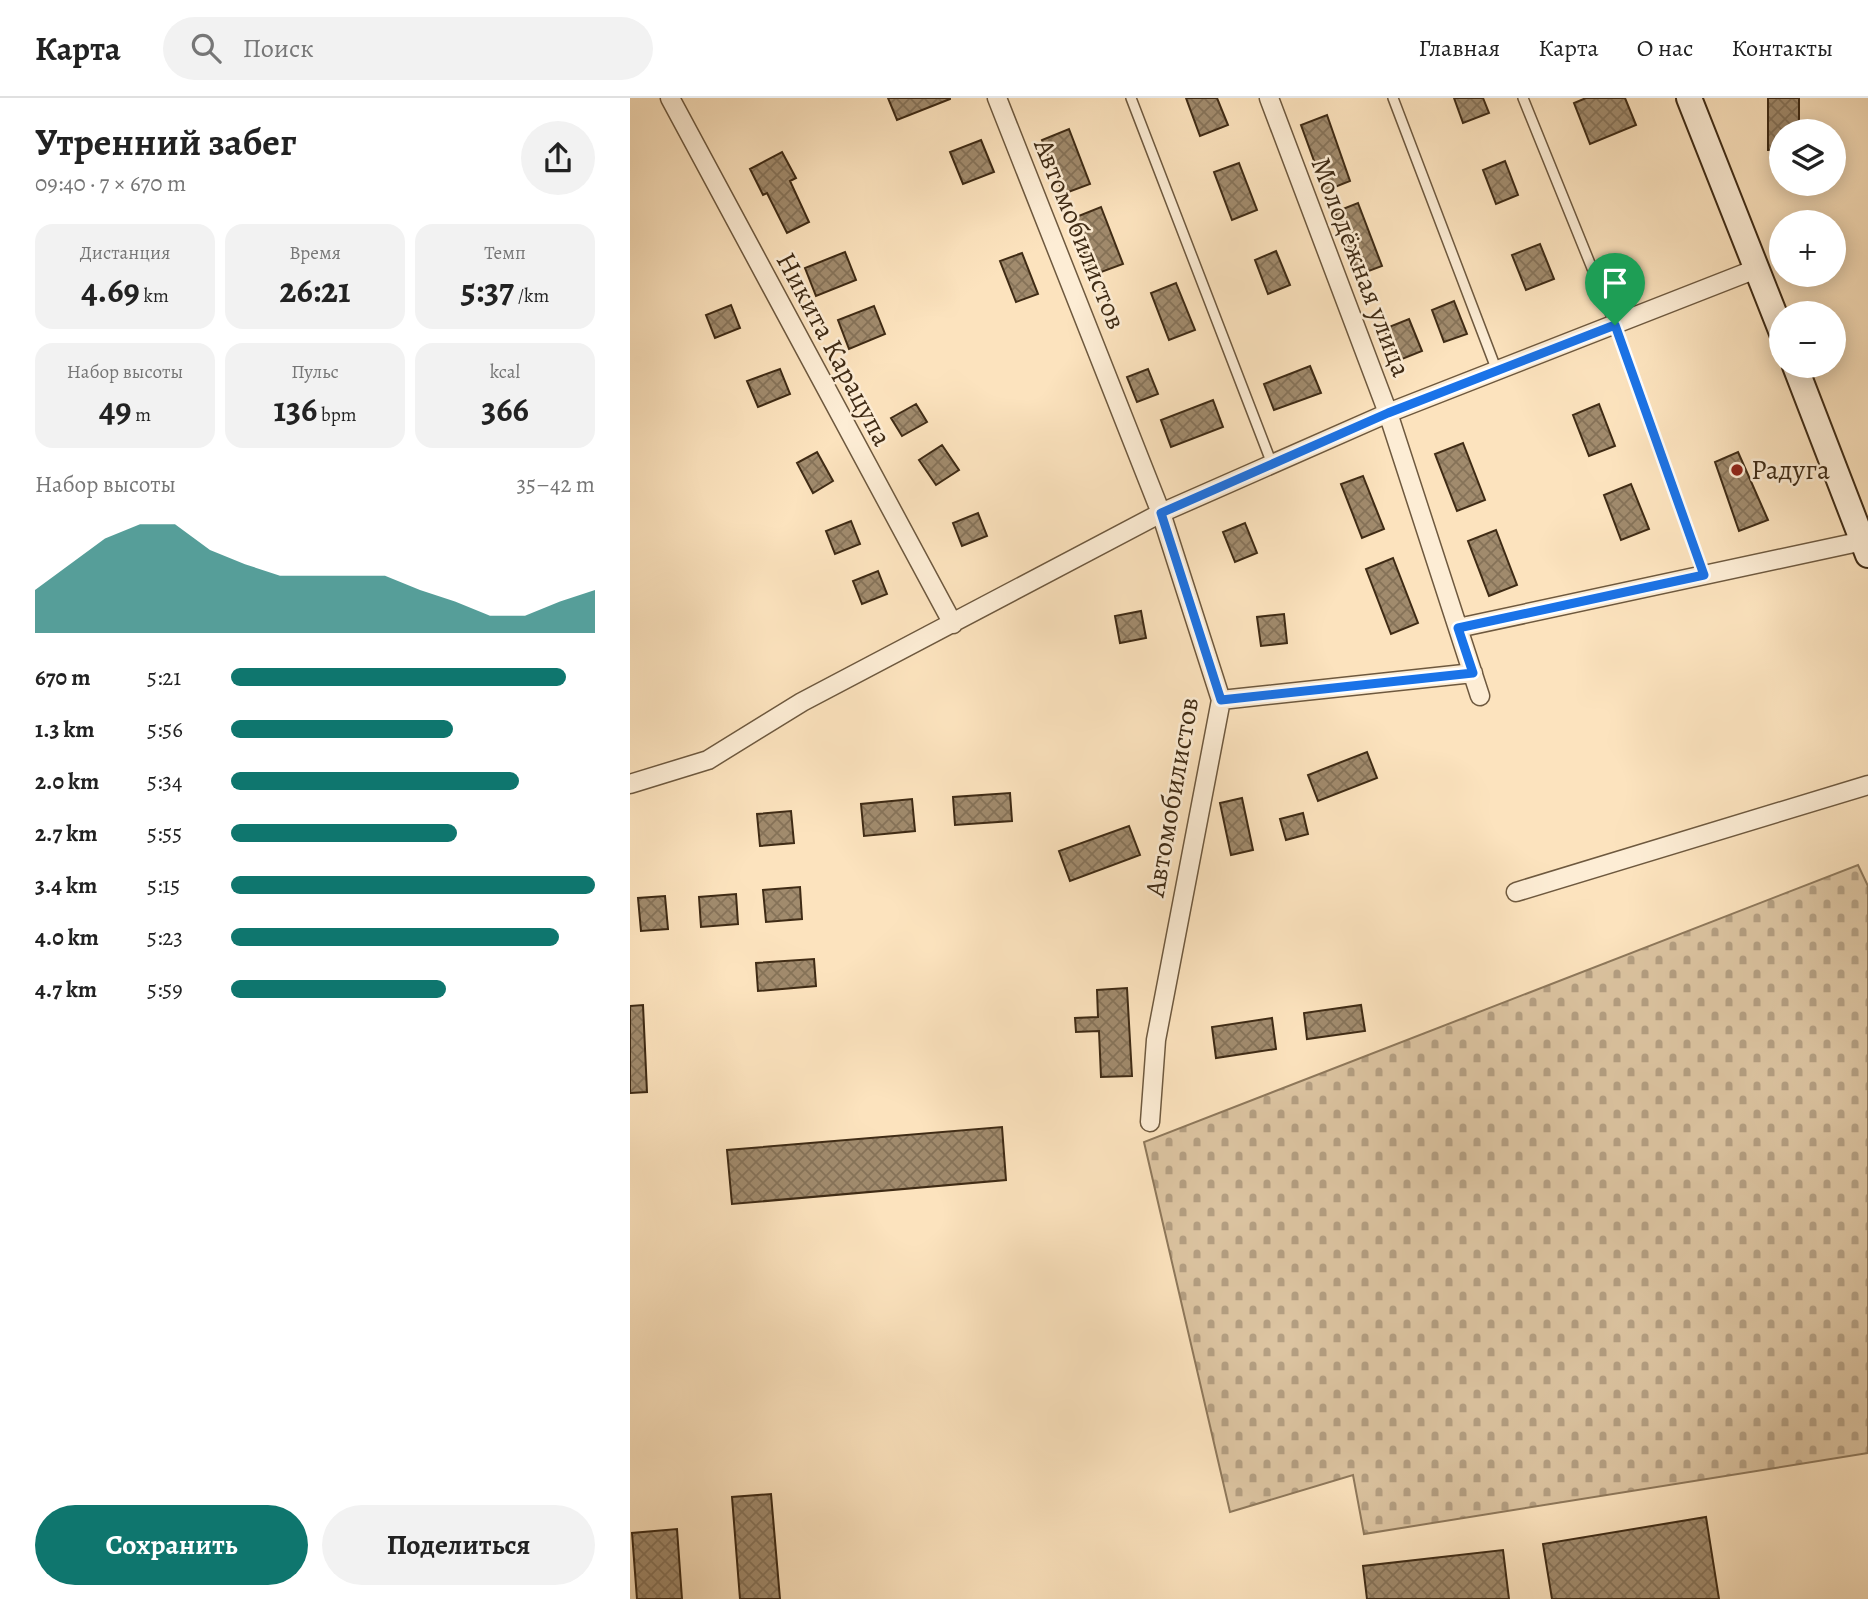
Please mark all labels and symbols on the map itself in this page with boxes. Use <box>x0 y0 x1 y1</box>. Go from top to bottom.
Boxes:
street label: Автомобилистов <box>1024 132 1135 335</box>
street label: Молодёжная улица <box>1302 152 1420 382</box>
street label: Никита Карацупа <box>767 245 901 453</box>
pin <box>1585 253 1645 325</box>
place label: Радуга <box>1751 451 1830 489</box>
marker: Радуга <box>1729 462 1745 478</box>
street label: Автомобилистов <box>1136 694 1208 901</box>

